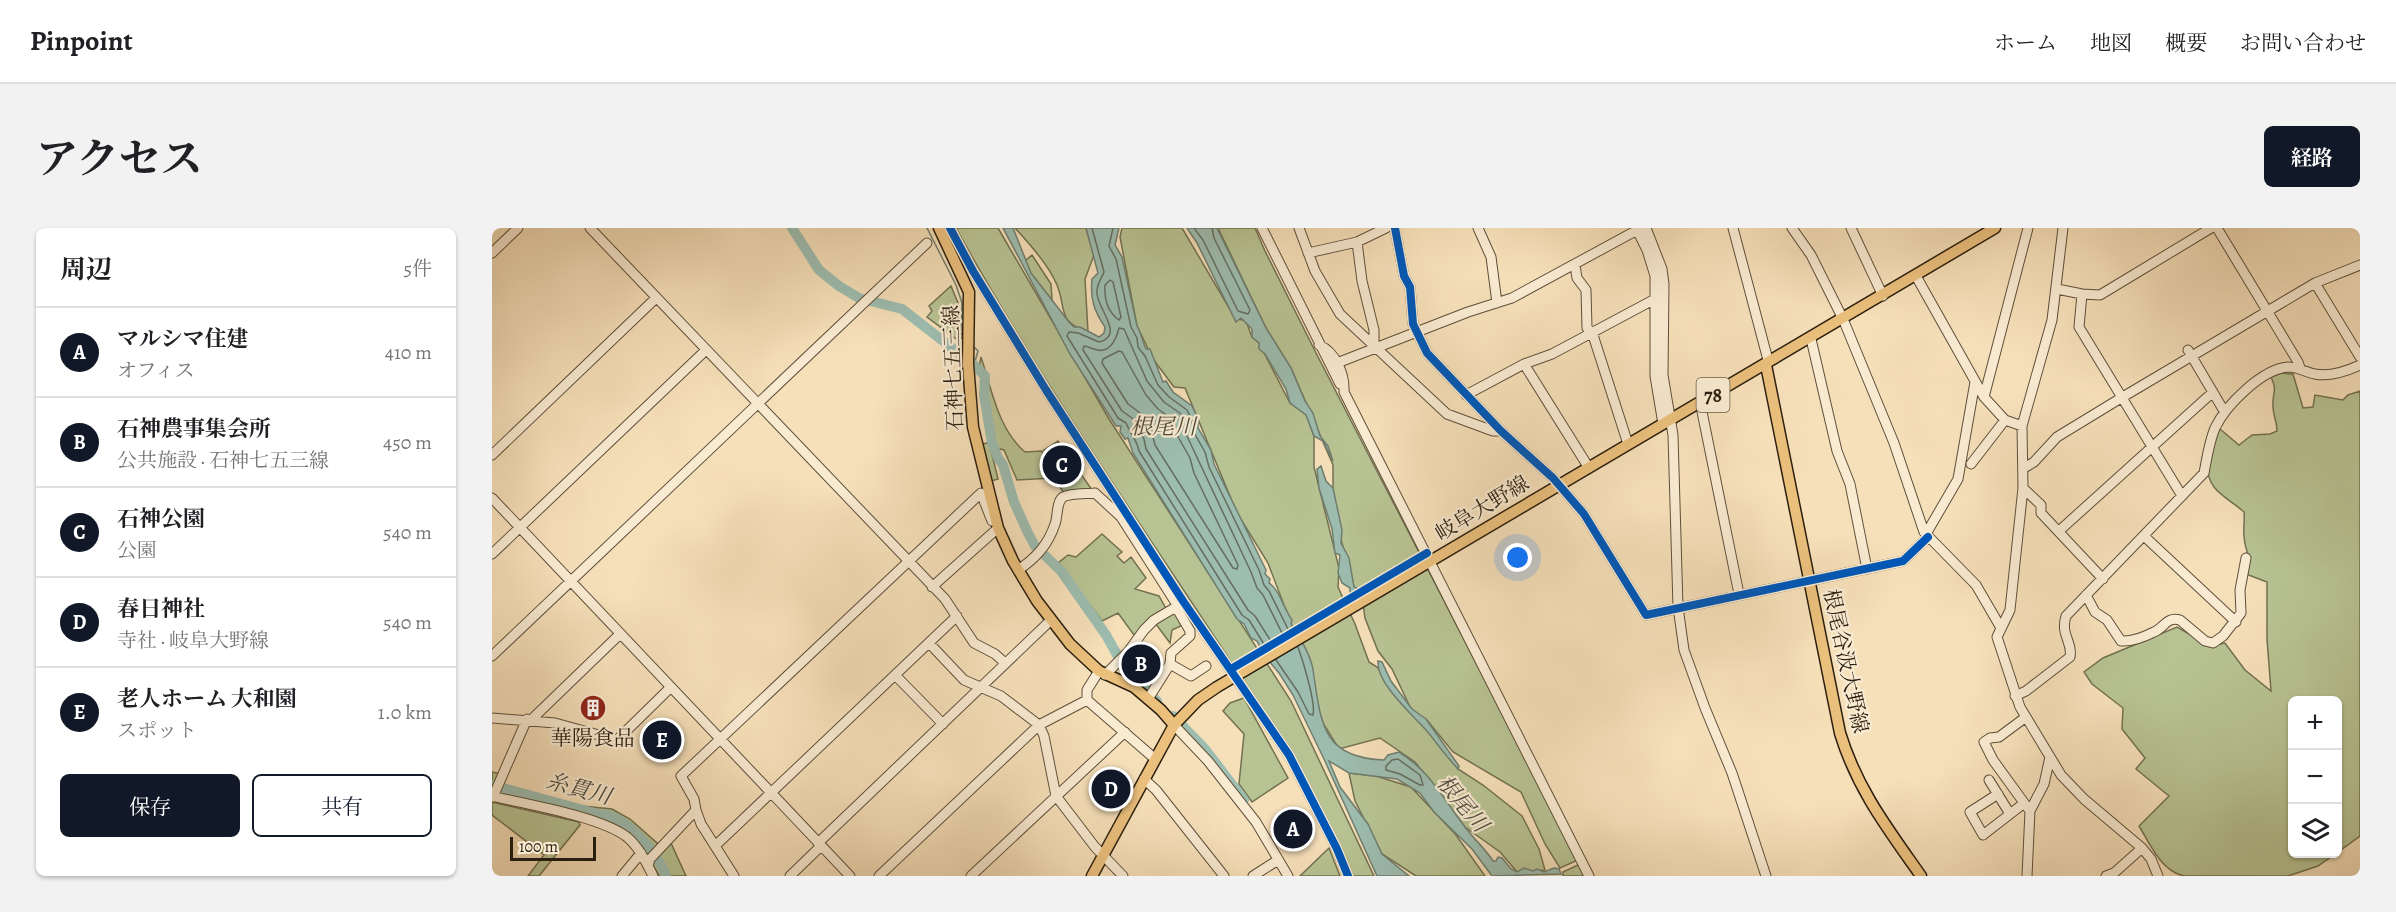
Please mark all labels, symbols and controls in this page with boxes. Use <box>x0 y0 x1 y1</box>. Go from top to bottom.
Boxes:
text: Pinpoint <box>30 22 133 60</box>
text: ホーム <box>1994 29 2057 57</box>
text: 地図 <box>2090 29 2132 57</box>
text: 概要 <box>2165 29 2207 57</box>
text: お問い合わせ <box>2240 29 2366 57</box>
button: 経路 <box>2264 126 2360 187</box>
text: アクセス <box>36 130 203 187</box>
text: 周辺 <box>60 252 112 287</box>
text: 5件 <box>403 255 432 282</box>
street label: 石神七五三線 <box>937 305 969 431</box>
text: マルシマ住建 <box>117 324 248 354</box>
text: A <box>73 339 86 366</box>
text: 410 m <box>385 339 432 366</box>
text: オフィス <box>117 357 195 384</box>
road number: 78 <box>1696 378 1730 412</box>
water label: 根尾川 <box>1130 412 1198 442</box>
text: 石神農事集会所 <box>117 414 271 444</box>
text: B <box>73 429 86 456</box>
text: 450 m <box>383 429 432 456</box>
pin: C <box>1042 442 1082 488</box>
text: 公共施設 · 石神七五三線 <box>117 447 329 474</box>
street label: 岐阜大野線 <box>1430 469 1534 547</box>
text: 石神公園 <box>117 504 205 534</box>
text: C <box>73 519 86 546</box>
text: 540 m <box>383 519 432 546</box>
text: 公園 <box>117 537 157 564</box>
your location <box>1503 543 1532 572</box>
street label: 根尾谷汲大野線 <box>1817 586 1875 736</box>
text: 春日神社 <box>117 594 205 624</box>
text: D <box>73 609 86 636</box>
text: 540 m <box>383 609 432 636</box>
text: 寺社 · 岐阜大野線 <box>117 627 269 654</box>
pin: B <box>1122 642 1160 686</box>
text: 老人ホーム 大和園 <box>117 684 297 714</box>
building icon: 華陽食品 <box>578 693 608 723</box>
map controls <box>2288 696 2342 858</box>
button: + <box>2288 696 2342 750</box>
text: E <box>74 699 85 726</box>
text: 1.0 km <box>378 699 432 726</box>
text: スポット <box>117 717 197 744</box>
pin: E <box>642 718 682 762</box>
place label: 華陽食品 <box>551 724 635 752</box>
button: − <box>2288 750 2342 804</box>
water label: 糸貫川 <box>543 766 616 813</box>
pin: D <box>1092 766 1130 812</box>
water label: 根尾川 <box>1430 769 1496 840</box>
button: 保存 <box>60 774 240 837</box>
button: 共有 <box>252 774 432 837</box>
button: layers <box>2288 804 2342 858</box>
pin: A <box>1274 806 1312 852</box>
scale bar <box>510 834 596 862</box>
text: 100 m <box>519 836 558 858</box>

